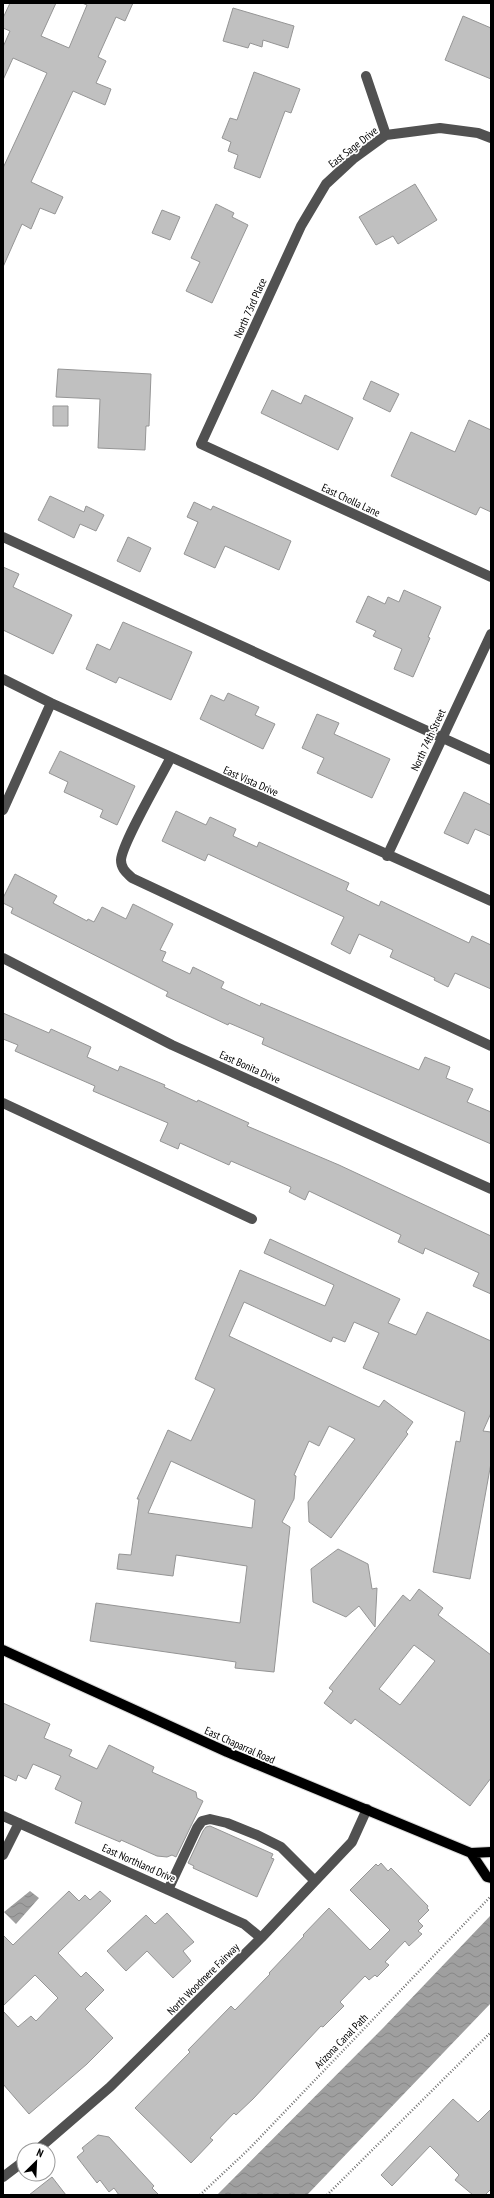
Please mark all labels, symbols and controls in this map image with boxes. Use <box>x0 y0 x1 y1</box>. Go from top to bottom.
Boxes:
street label: East Sage Drive <box>325 123 381 171</box>
street label: North 73rd Place <box>231 275 270 340</box>
street label: East Cholla Lane <box>320 480 383 520</box>
street label: North 74th Street <box>407 707 449 773</box>
street label: East Vista Drive <box>221 763 281 800</box>
street label: East Bonita Drive <box>217 1047 283 1087</box>
street label: East Chaparral Road <box>203 1723 278 1767</box>
street label: East Northland Drive <box>100 1841 178 1886</box>
street label: North Woodmere Fairway <box>164 1939 243 2018</box>
street label: Arizona Canal Path <box>311 2010 371 2071</box>
north arrow <box>16 2142 56 2182</box>
text: N <box>35 2145 46 2160</box>

